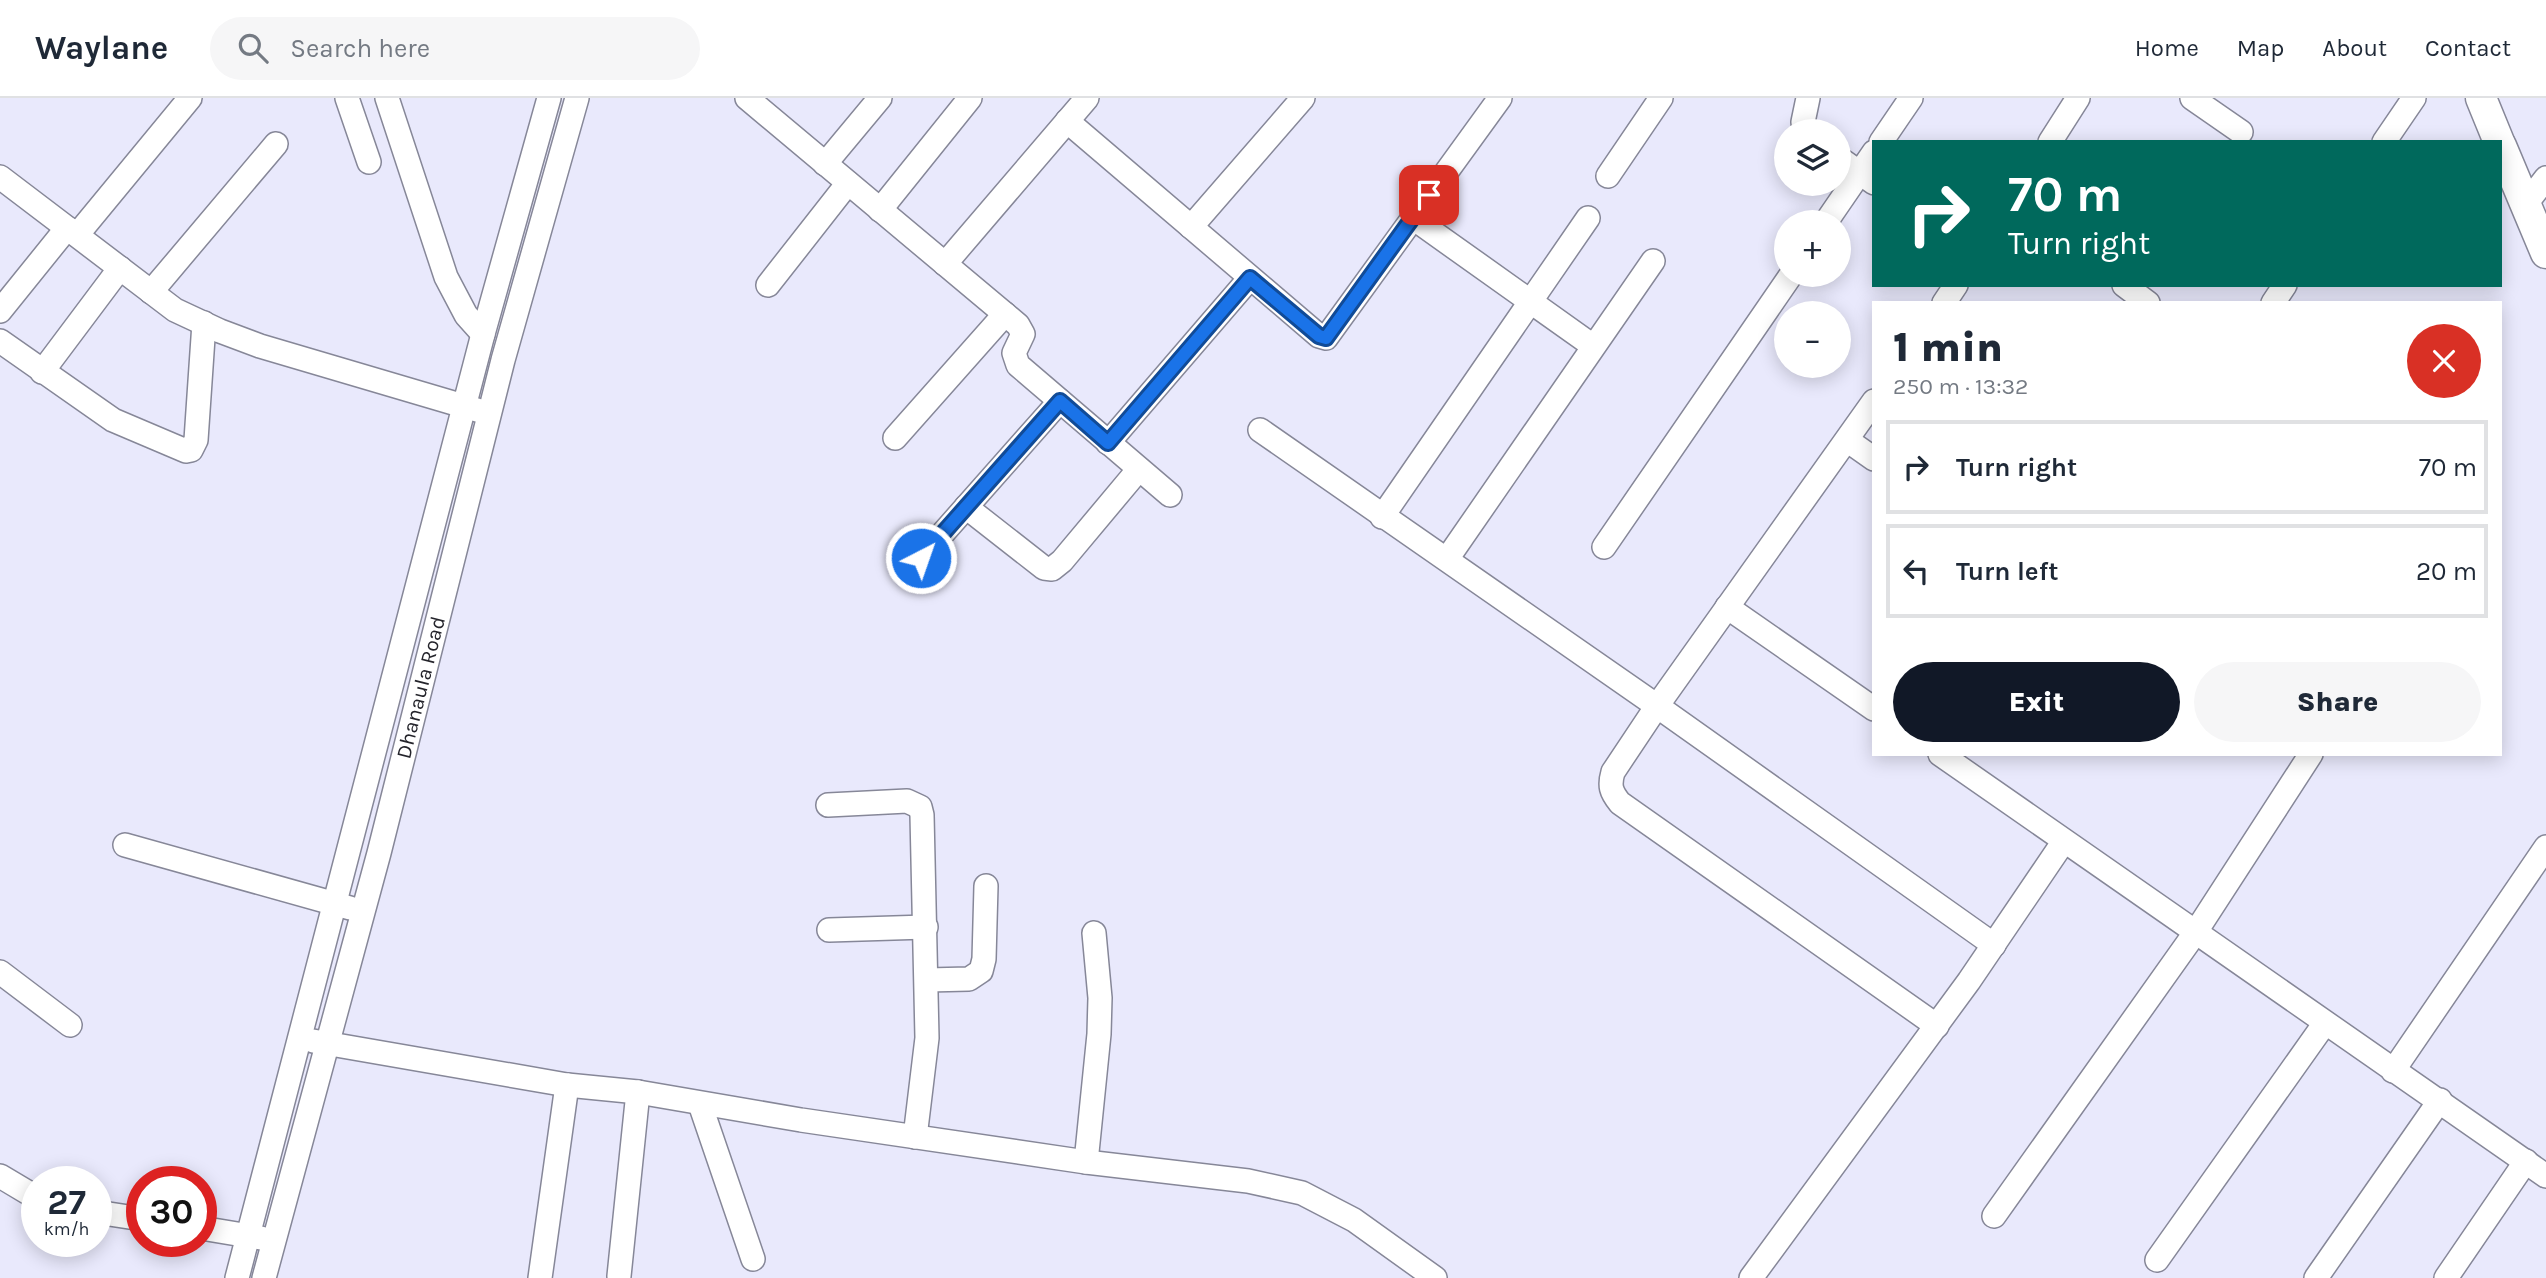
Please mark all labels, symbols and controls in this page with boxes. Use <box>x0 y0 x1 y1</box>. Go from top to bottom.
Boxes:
search box <box>210 17 700 80</box>
text: Waylane <box>35 29 168 67</box>
icon: search <box>234 29 272 67</box>
text: Search here <box>290 33 430 64</box>
text: Home <box>2135 34 2199 62</box>
text: Map <box>2237 34 2284 62</box>
text: About <box>2322 34 2387 62</box>
text: Contact <box>2425 34 2511 62</box>
map controls <box>1774 119 1851 378</box>
button: layers <box>1774 119 1851 196</box>
pin <box>1399 165 1459 225</box>
text: 70 m <box>2008 166 2122 223</box>
icon: right <box>1893 168 1984 259</box>
icon: arrive <box>1410 176 1448 214</box>
button: + <box>1774 210 1851 287</box>
text: Turn right <box>2008 225 2150 262</box>
button: − <box>1774 301 1851 378</box>
text: 1 min <box>1893 322 2003 372</box>
button: close <box>2407 324 2481 398</box>
text: 250 m · 13:32 <box>1893 373 2028 400</box>
icon: right <box>1897 448 1935 486</box>
text: Turn right <box>1956 452 2077 483</box>
text: 70 m <box>2419 452 2477 483</box>
position arrow <box>884 521 958 595</box>
icon: left <box>1897 552 1935 590</box>
text: Turn left <box>1956 556 2058 587</box>
text: 20 m <box>2416 556 2477 587</box>
street label: Dhanaula Road <box>391 614 450 761</box>
button: Exit <box>1893 662 2180 742</box>
button: Share <box>2194 662 2481 742</box>
speed limit sign: 30 <box>126 1166 217 1257</box>
text: 27 <box>47 1182 86 1223</box>
text: km/h <box>44 1218 89 1240</box>

